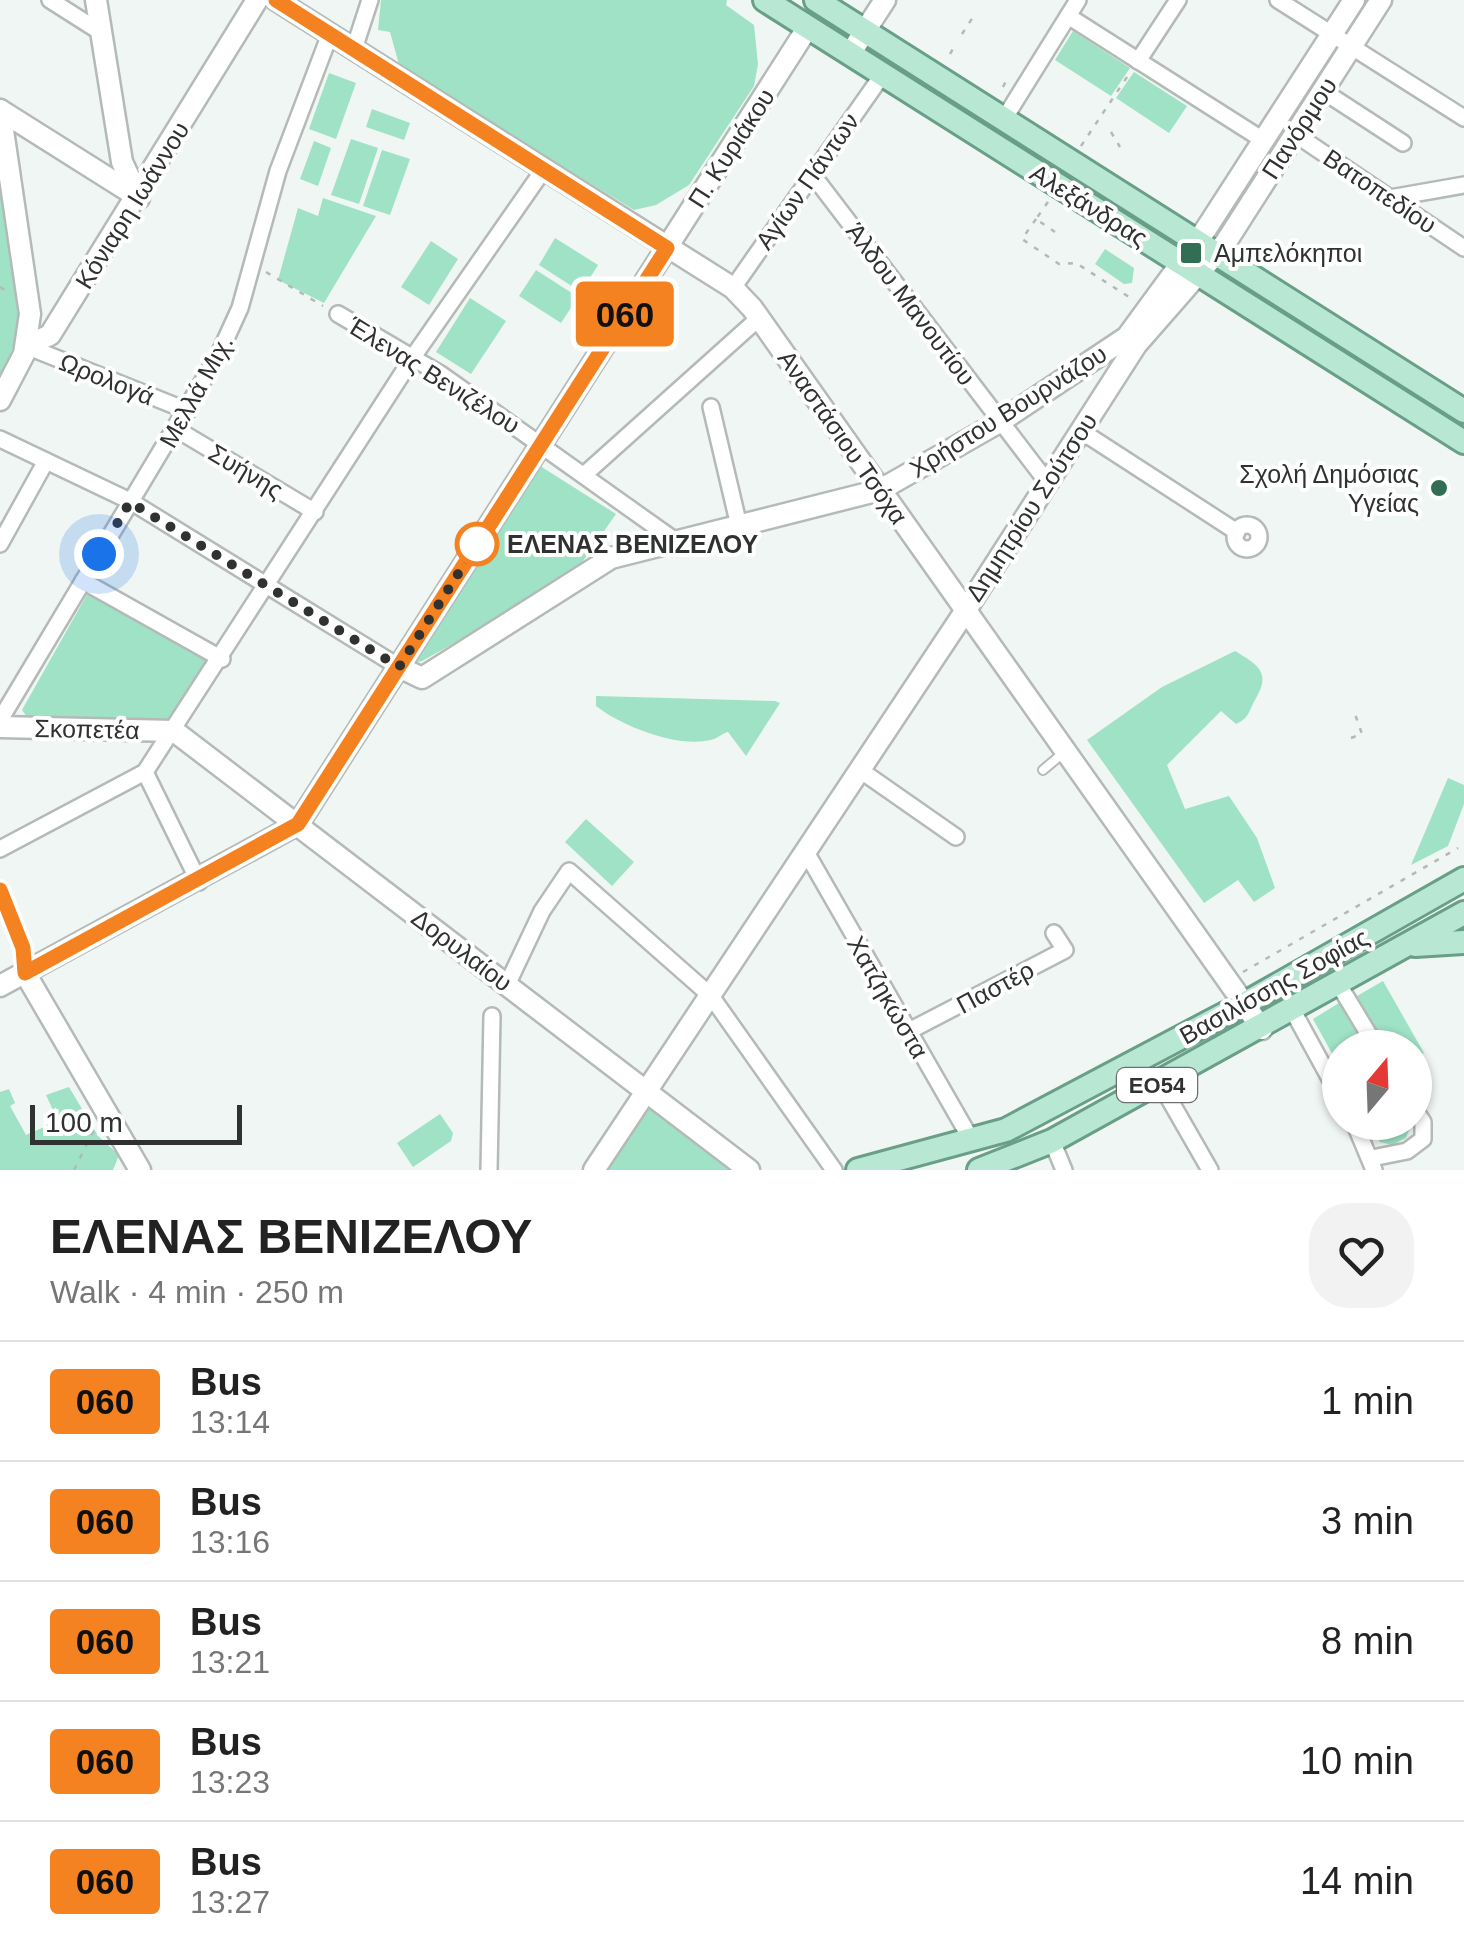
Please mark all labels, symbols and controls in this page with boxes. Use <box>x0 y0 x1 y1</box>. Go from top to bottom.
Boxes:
street label: Πανόρμου <box>1256 72 1342 184</box>
street label: Π. Κυριάκου <box>682 83 780 213</box>
street label: Αγίων Πάντων <box>750 108 864 254</box>
street label: Κόνιαρη Ιωάννου <box>69 116 195 294</box>
street label: Βατοπεδίου <box>1318 143 1442 239</box>
street label: Αλεξάνδρας <box>1025 158 1153 252</box>
street label: Άλδου Μανουτίου <box>841 217 981 391</box>
place label: Αμπελόκηποι <box>1214 239 1362 267</box>
marker: Αμπελόκηποι <box>1178 240 1204 266</box>
line badge: 060 <box>568 282 682 346</box>
text: 060 <box>596 295 654 334</box>
street label: Έλενας Βενιζέλου <box>342 310 525 439</box>
street label: Μελλά Μιχ. <box>154 330 238 452</box>
street label: Χρήστου Βουρνάζου <box>904 339 1112 483</box>
street label: Αναστάσιου Τσόχα <box>773 345 913 529</box>
street label: Ωρολογά <box>56 347 158 411</box>
street label: Δημητρίου Σούτσου <box>960 408 1102 606</box>
street label: Συήνης <box>204 438 288 504</box>
place label: Σχολή Δημόσιας Υγείας <box>1239 460 1419 517</box>
marker: Σχολή Δημόσιας Υγείας <box>1428 477 1450 499</box>
marker: ΕΛΕΝΑΣ ΒΕΝΙΖΕΛΟΥ <box>456 523 498 565</box>
your location <box>74 529 124 579</box>
place label: ΕΛΕΝΑΣ ΒΕΝΙΖΕΛΟΥ <box>507 530 759 558</box>
street label: Σκοπετέα <box>34 714 140 744</box>
street label: Δορυλαίου <box>406 903 518 997</box>
street label: Βασιλίσσης Σοφίας <box>1175 922 1373 1050</box>
street label: Χατζηκώστα <box>842 931 934 1063</box>
street label: Παστέρ <box>952 955 1038 1019</box>
north arrow <box>1322 1030 1432 1140</box>
map controls <box>1322 1030 1432 1140</box>
road number: ΕΟ54 <box>1117 1068 1197 1102</box>
scale bar <box>30 1100 242 1144</box>
text: 100 m <box>45 1107 123 1138</box>
button: heart <box>1309 1203 1414 1308</box>
text: ΕΛΕΝΑΣ ΒΕΝΙΖΕΛΟΥ <box>50 1210 532 1263</box>
text: Walk · 4 min · 250 m <box>50 1274 344 1310</box>
text: Bus <box>190 1361 262 1403</box>
text: 1 min <box>1321 1380 1414 1422</box>
text: 060 <box>76 1382 134 1421</box>
text: 13:14 <box>190 1404 270 1440</box>
text: Bus <box>190 1481 262 1523</box>
text: 3 min <box>1321 1500 1414 1542</box>
text: 060 <box>76 1502 134 1541</box>
text: 13:16 <box>190 1524 270 1560</box>
text: Bus <box>190 1601 262 1643</box>
text: 8 min <box>1321 1620 1414 1662</box>
text: 060 <box>76 1622 134 1661</box>
text: 13:21 <box>190 1644 270 1680</box>
text: Bus <box>190 1721 262 1763</box>
text: 10 min <box>1300 1740 1414 1782</box>
text: 060 <box>76 1742 134 1781</box>
text: 13:23 <box>190 1764 270 1800</box>
text: Bus <box>190 1841 262 1883</box>
text: 14 min <box>1300 1860 1414 1902</box>
text: 060 <box>76 1862 134 1901</box>
text: 13:27 <box>190 1884 270 1920</box>

